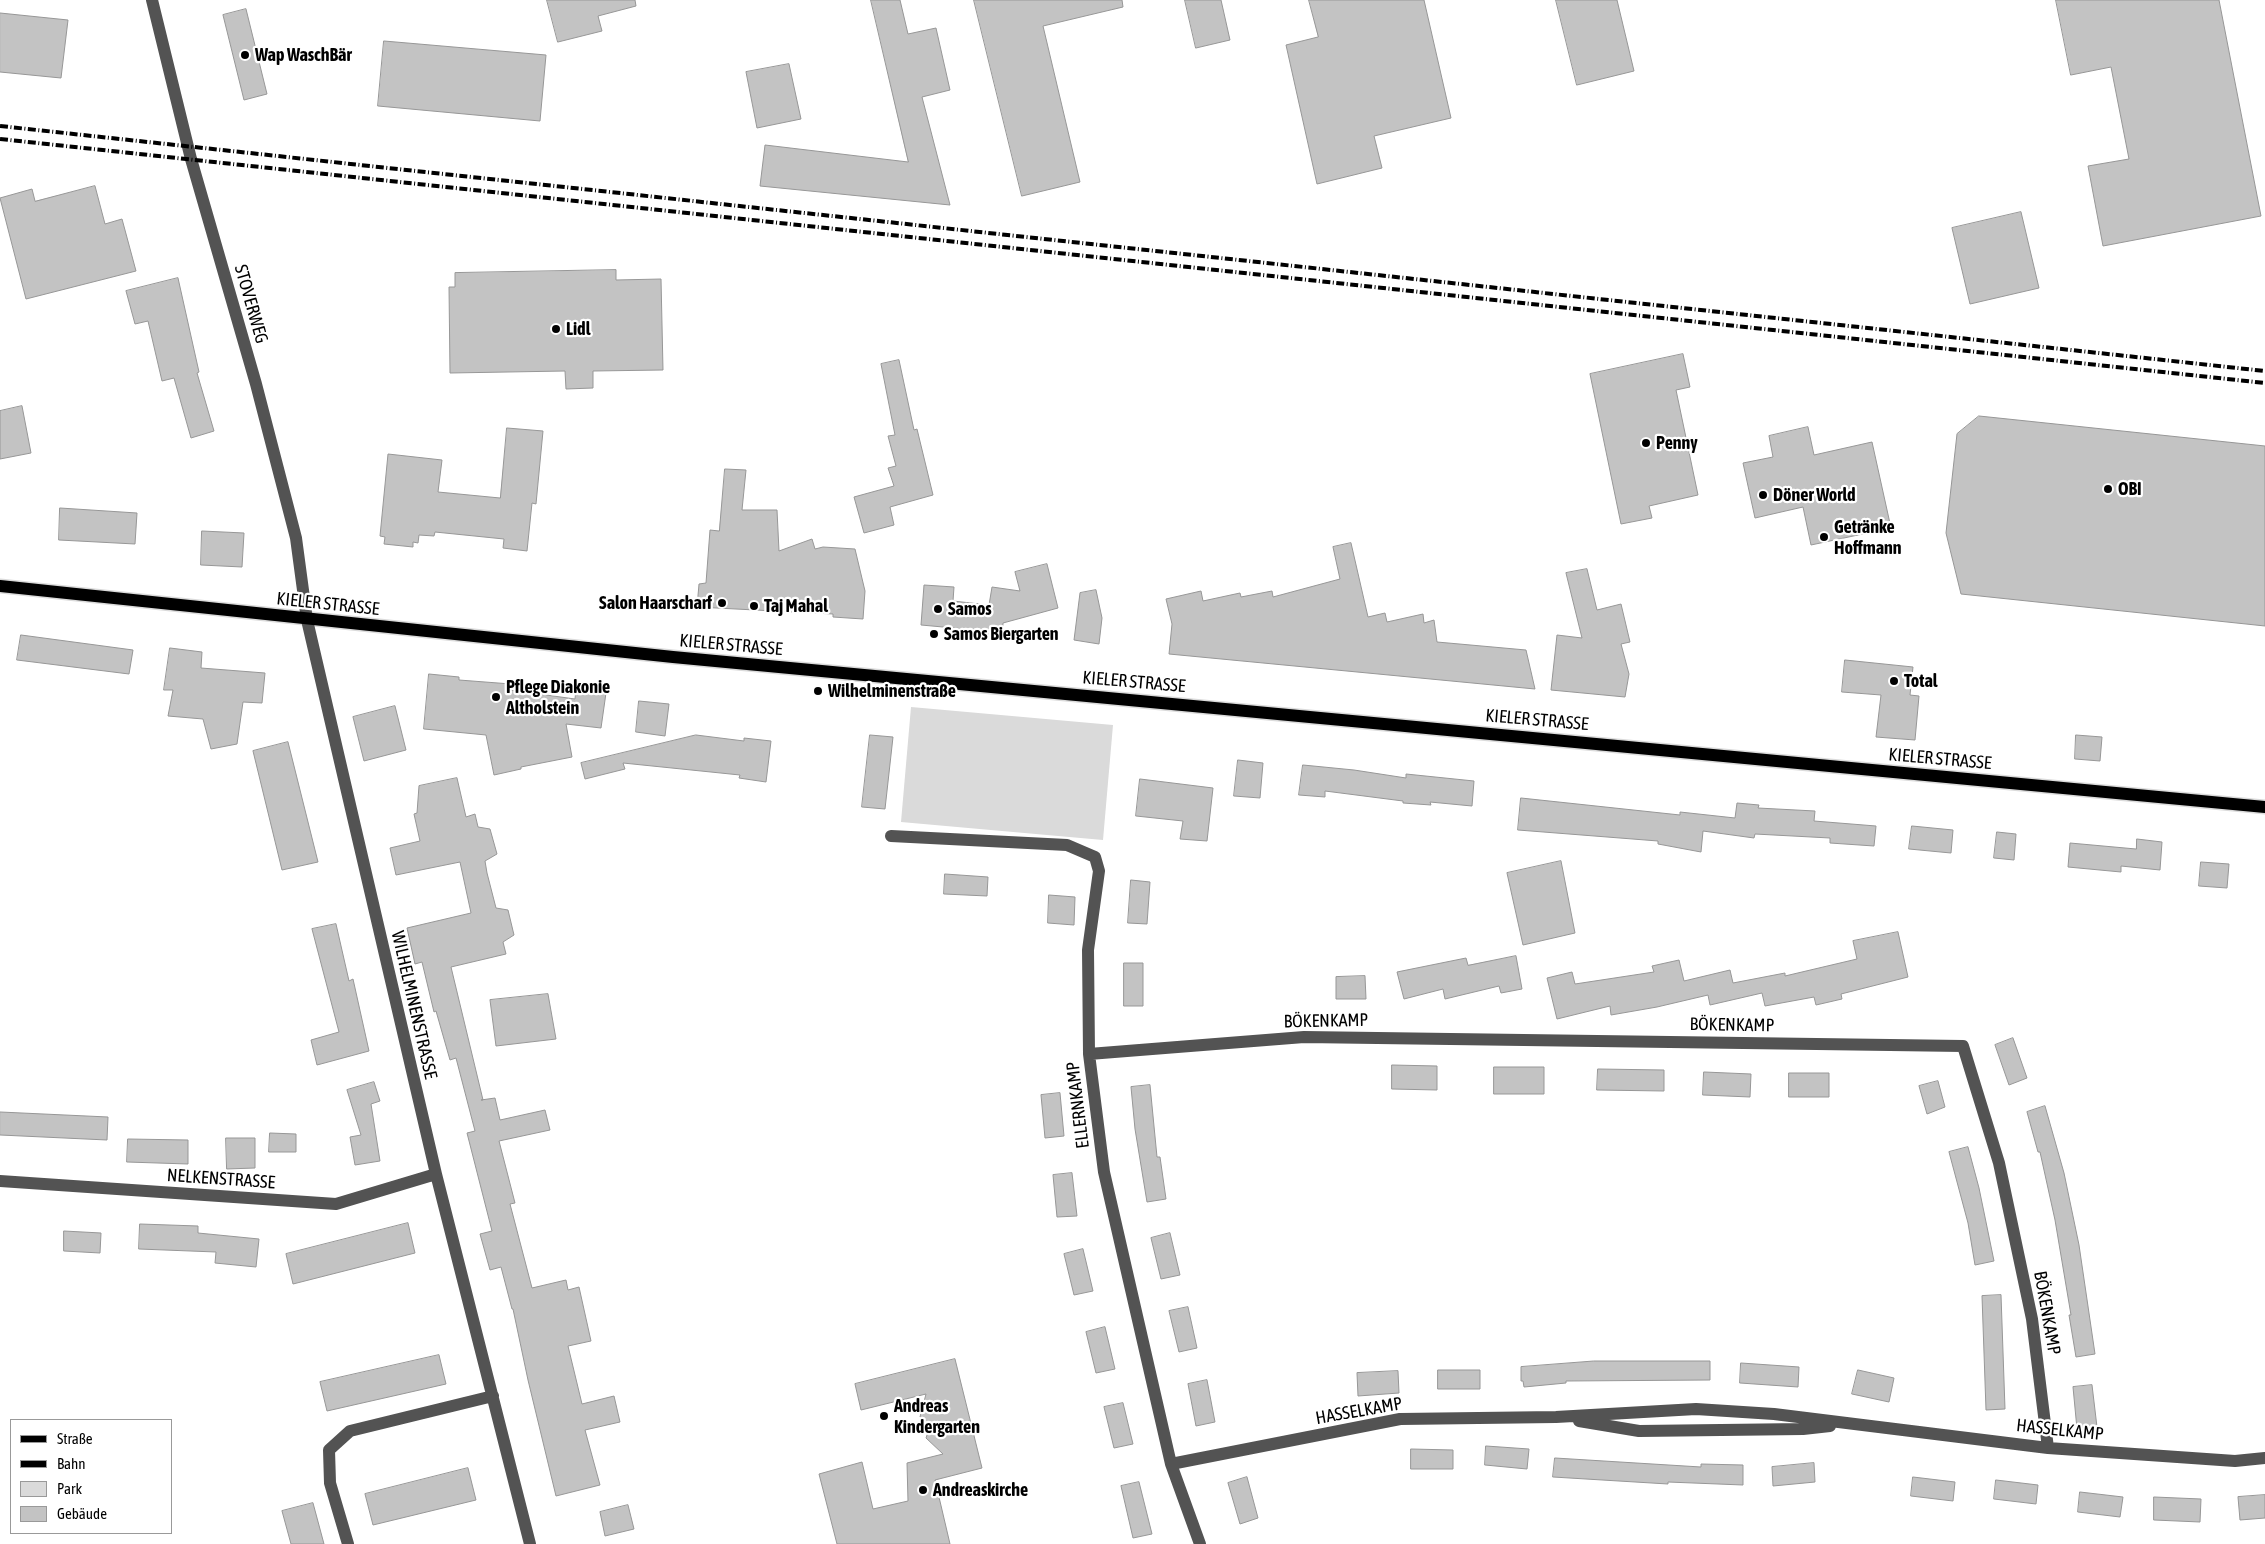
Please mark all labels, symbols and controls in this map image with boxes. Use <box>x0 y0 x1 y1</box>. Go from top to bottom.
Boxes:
place label: Wap WaschBär <box>255 44 352 66</box>
marker: Wap WaschBär <box>239 49 251 61</box>
street label: STOVERWEG <box>229 262 273 346</box>
place label: Lidl <box>566 318 590 340</box>
marker: Lidl <box>550 323 562 335</box>
place label: Penny <box>1656 432 1698 454</box>
marker: Penny <box>1640 437 1652 449</box>
place label: OBI <box>2118 478 2142 500</box>
marker: OBI <box>2102 483 2114 495</box>
place label: Döner World <box>1773 484 1856 506</box>
marker: Döner World <box>1757 489 1769 501</box>
place label: Getränke Hoffmann <box>1834 516 1901 558</box>
marker: Getränke Hoffmann <box>1818 531 1830 543</box>
street label: KIELER STRASSE <box>276 588 380 620</box>
place label: Salon Haarscharf <box>599 592 712 614</box>
place label: Taj Mahal <box>764 595 828 617</box>
marker: Salon Haarscharf <box>716 597 728 609</box>
place label: Samos <box>948 598 992 620</box>
marker: Taj Mahal <box>748 600 760 612</box>
marker: Samos <box>932 603 944 615</box>
place label: Samos Biergarten <box>944 623 1059 645</box>
marker: Samos Biergarten <box>928 628 940 640</box>
street label: KIELER STRASSE <box>679 630 783 660</box>
street label: KIELER STRASSE <box>1082 667 1186 697</box>
place label: Total <box>1904 670 1938 692</box>
marker: Total <box>1888 675 1900 687</box>
place label: Pflege Diakonie Altholstein <box>506 676 610 719</box>
place label: Wilhelminenstraße <box>828 680 956 702</box>
marker: Wilhelminenstraße <box>812 685 824 697</box>
marker: Pflege Diakonie Altholstein <box>490 691 502 703</box>
street label: KIELER STRASSE <box>1485 705 1589 735</box>
street label: KIELER STRASSE <box>1888 744 1992 774</box>
street label: WILHELMINENSTRASSE <box>386 929 442 1081</box>
street label: BÖKENKAMP <box>1283 1009 1369 1033</box>
street label: BÖKENKAMP <box>1689 1013 1775 1037</box>
street label: ELLERNKAMP <box>1062 1060 1094 1150</box>
street label: NELKENSTRASSE <box>166 1164 276 1194</box>
street label: BÖKENKAMP <box>2029 1269 2065 1357</box>
street label: HASSELKAMP <box>1314 1393 1404 1429</box>
place label: Andreas Kindergarten <box>894 1395 980 1438</box>
marker: Andreas Kindergarten <box>878 1410 890 1422</box>
street label: HASSELKAMP <box>2015 1415 2105 1445</box>
legend <box>10 1419 172 1534</box>
text: Straße <box>57 1430 93 1447</box>
text: Bahn <box>57 1455 86 1472</box>
place label: Andreaskirche <box>933 1479 1028 1501</box>
text: Park <box>57 1480 82 1497</box>
marker: Andreaskirche <box>917 1484 929 1496</box>
text: Gebäude <box>57 1505 107 1522</box>

